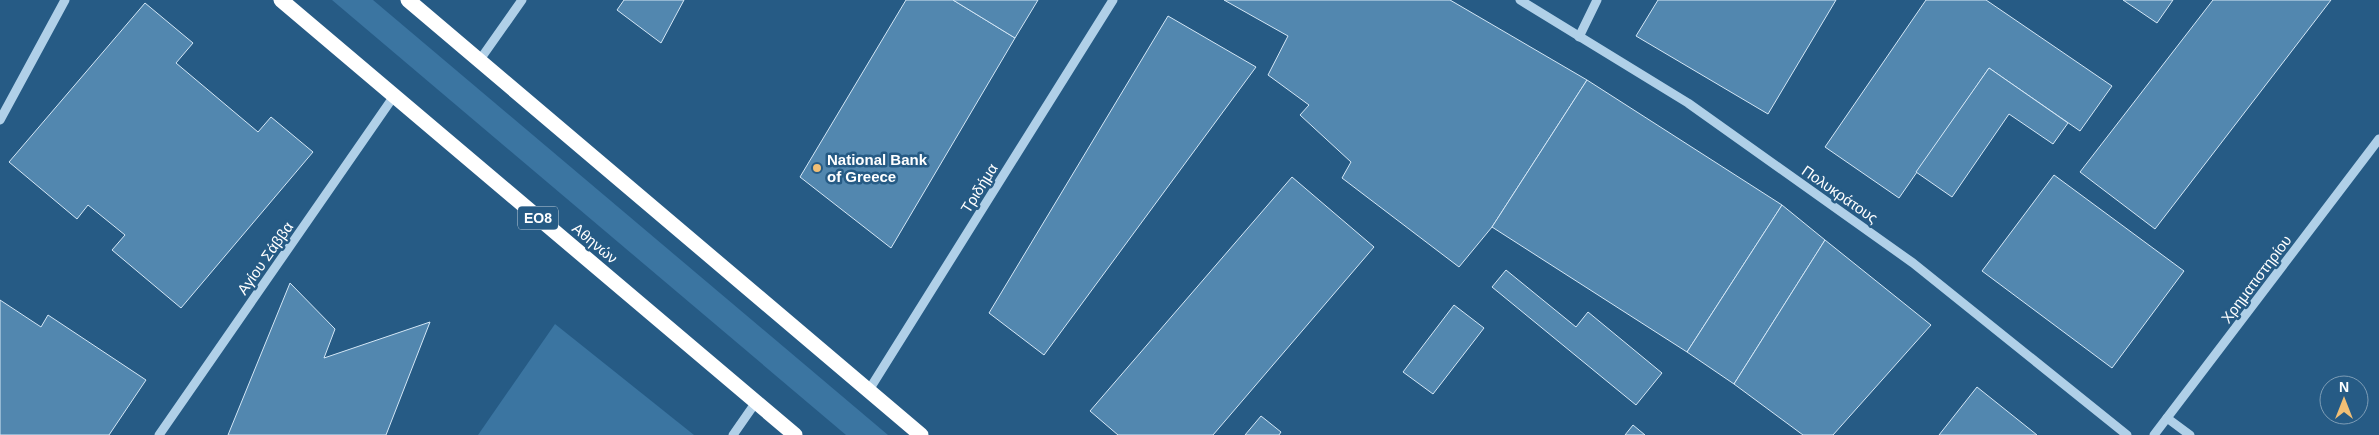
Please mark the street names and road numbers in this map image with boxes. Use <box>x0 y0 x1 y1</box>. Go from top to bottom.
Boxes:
street label: Τριδήμα <box>957 160 1001 216</box>
street label: Πολυκράτους <box>1799 162 1881 226</box>
road number: ΕΟ8 <box>518 207 558 230</box>
street label: Αγίου Σάββα <box>234 218 297 298</box>
street label: Αθηνών <box>569 219 621 267</box>
street label: Χρηματιστηρίου <box>2217 232 2295 326</box>

